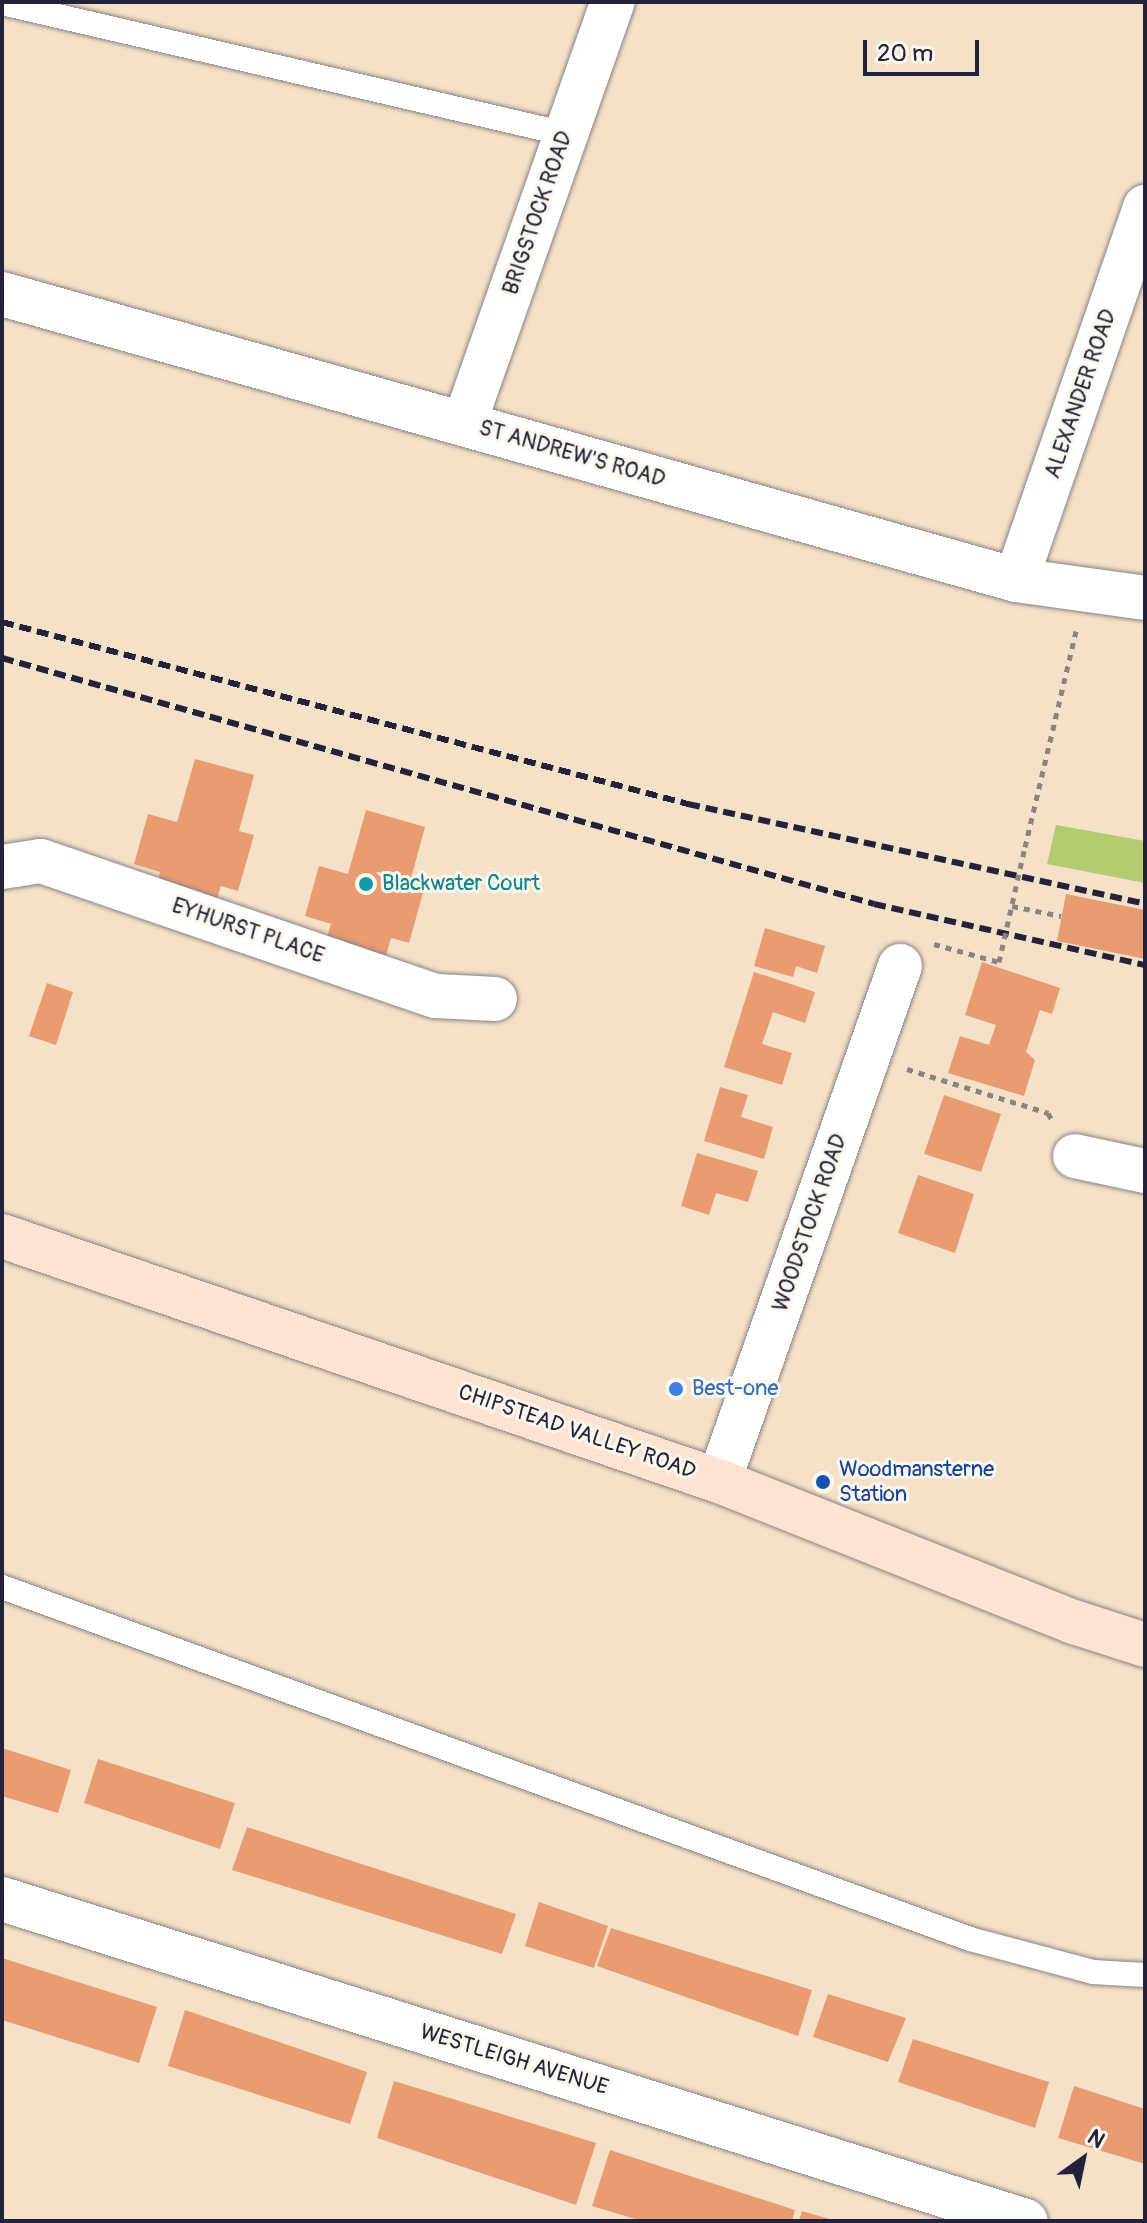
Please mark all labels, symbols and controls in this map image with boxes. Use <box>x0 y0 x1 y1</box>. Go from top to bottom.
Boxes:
scale bar <box>867 24 983 74</box>
text: 20 m <box>877 39 933 68</box>
street label: BRIGSTOCK ROAD <box>498 128 578 298</box>
street label: ALEXANDER ROAD <box>1040 306 1122 482</box>
street label: ST ANDREW'S ROAD <box>476 415 668 493</box>
place label: Blackwater Court <box>382 871 540 897</box>
marker: Blackwater Court <box>357 875 375 893</box>
street label: EYHURST PLACE <box>168 893 328 969</box>
street label: WOODSTOCK ROAD <box>767 1131 853 1315</box>
place label: Best-one <box>692 1376 778 1402</box>
street label: CHIPSTEAD VALLEY ROAD <box>455 1379 699 1485</box>
marker: Best-one <box>667 1380 685 1398</box>
place label: Woodmansterne Station <box>839 1456 994 1508</box>
marker: Woodmansterne Station <box>814 1473 832 1491</box>
street label: WESTLEIGH AVENUE <box>417 2019 611 2101</box>
north arrow <box>1043 2119 1123 2199</box>
text: N <box>1082 2123 1110 2155</box>

